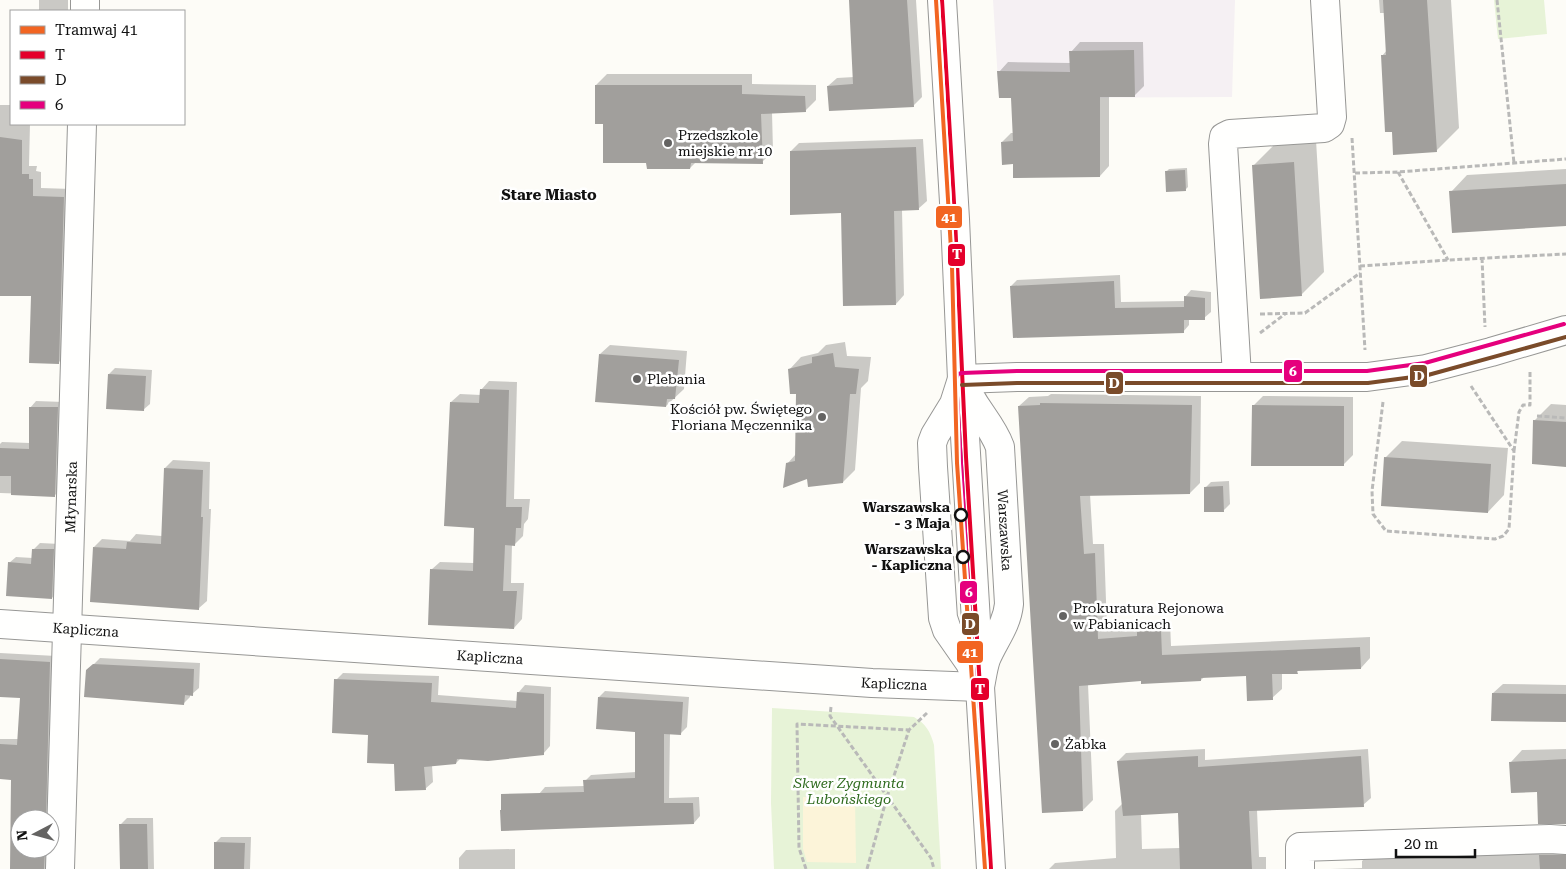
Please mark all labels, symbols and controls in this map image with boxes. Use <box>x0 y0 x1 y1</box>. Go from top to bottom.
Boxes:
legend <box>10 10 185 125</box>
text: Tramwaj 41 <box>55 21 138 39</box>
text: T <box>55 46 65 64</box>
text: D <box>55 71 67 89</box>
text: 6 <box>55 96 63 114</box>
place label: Przedszkole miejskie nr 10 <box>678 127 772 159</box>
marker: Przedszkole miejskie nr 10 <box>662 137 674 149</box>
district label: Stare Miasto <box>501 186 597 204</box>
line badge: 41 <box>935 205 963 229</box>
text: 41 <box>941 209 957 225</box>
line badge: T <box>947 243 966 267</box>
text: T <box>952 246 962 262</box>
line badge: 6 <box>1283 359 1303 383</box>
text: 6 <box>1289 363 1297 379</box>
line badge: D <box>1409 364 1428 388</box>
text: D <box>1413 368 1425 384</box>
place label: Plebania <box>647 371 706 387</box>
line badge: D <box>1105 371 1124 395</box>
marker: Plebania <box>631 373 643 385</box>
text: D <box>1108 375 1120 391</box>
place label: Kościół pw. Świętego Floriana Męczennika <box>670 401 812 433</box>
marker: Kościół pw. Świętego Floriana Męczennika <box>816 411 828 423</box>
street label: Młynarska <box>62 461 80 533</box>
street label: Warszawska <box>994 489 1015 572</box>
place label: Warszawska - 3 Maja <box>862 499 951 531</box>
marker: Warszawska - 3 Maja <box>954 508 968 522</box>
place label: Warszawska - Kapliczna <box>864 541 953 573</box>
marker: Warszawska - Kapliczna <box>956 550 970 564</box>
line badge: 6 <box>959 580 978 604</box>
text: 6 <box>965 584 973 600</box>
place label: Prokuratura Rejonowa w Pabianicach <box>1073 600 1224 632</box>
marker: Prokuratura Rejonowa w Pabianicach <box>1057 610 1069 622</box>
line badge: D <box>961 612 980 636</box>
text: D <box>964 616 976 632</box>
street label: Kapliczna <box>52 620 120 640</box>
line badge: 41 <box>956 640 984 664</box>
text: 41 <box>962 644 978 660</box>
street label: Kapliczna <box>456 647 524 667</box>
street label: Kapliczna <box>860 674 928 693</box>
line badge: T <box>970 677 990 701</box>
text: T <box>975 681 985 697</box>
place label: Żabka <box>1065 736 1107 752</box>
marker: Żabka <box>1049 738 1061 750</box>
park label: Skwer Zygmunta Lubońskiego <box>793 775 904 807</box>
north arrow <box>10 809 60 859</box>
scale bar <box>1396 826 1475 858</box>
text: N <box>14 829 31 842</box>
text: 20 m <box>1404 835 1439 853</box>

